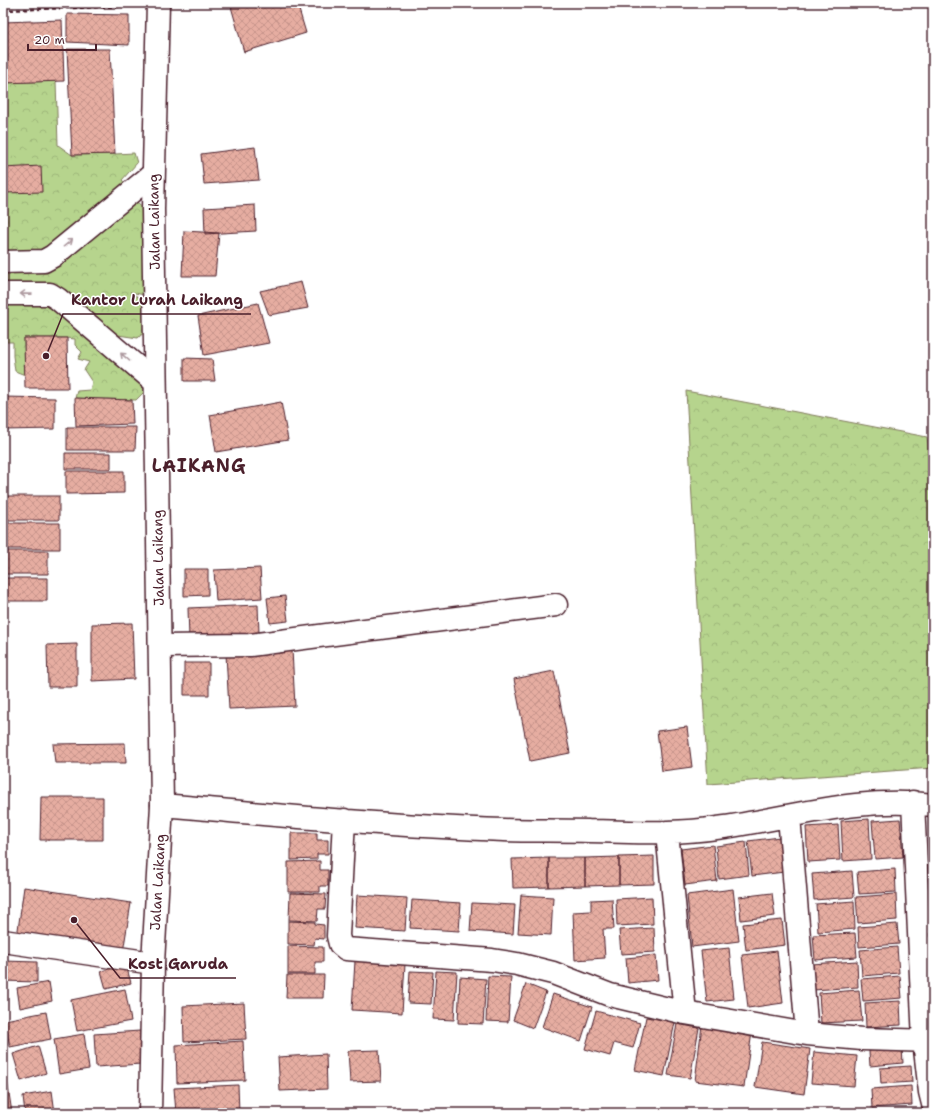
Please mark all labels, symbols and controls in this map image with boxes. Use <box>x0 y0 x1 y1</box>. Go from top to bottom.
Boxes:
scale bar <box>28 26 96 52</box>
text: 20 m <box>34 32 65 48</box>
street label: Jalan Laikang <box>144 174 164 270</box>
one-way arrow <box>63 239 74 248</box>
callout: Kantor Lurah Laikang <box>63 287 251 314</box>
one-way arrow <box>20 290 33 298</box>
text: Kantor Lurah Laikang <box>71 290 243 310</box>
one-way arrow <box>120 353 130 362</box>
district label: LAIKANG <box>152 454 246 478</box>
street label: Jalan Laikang <box>148 510 168 606</box>
street label: Jalan Laikang <box>146 833 169 931</box>
callout: Kost Garuda <box>120 951 236 978</box>
text: Kost Garuda <box>128 954 229 974</box>

